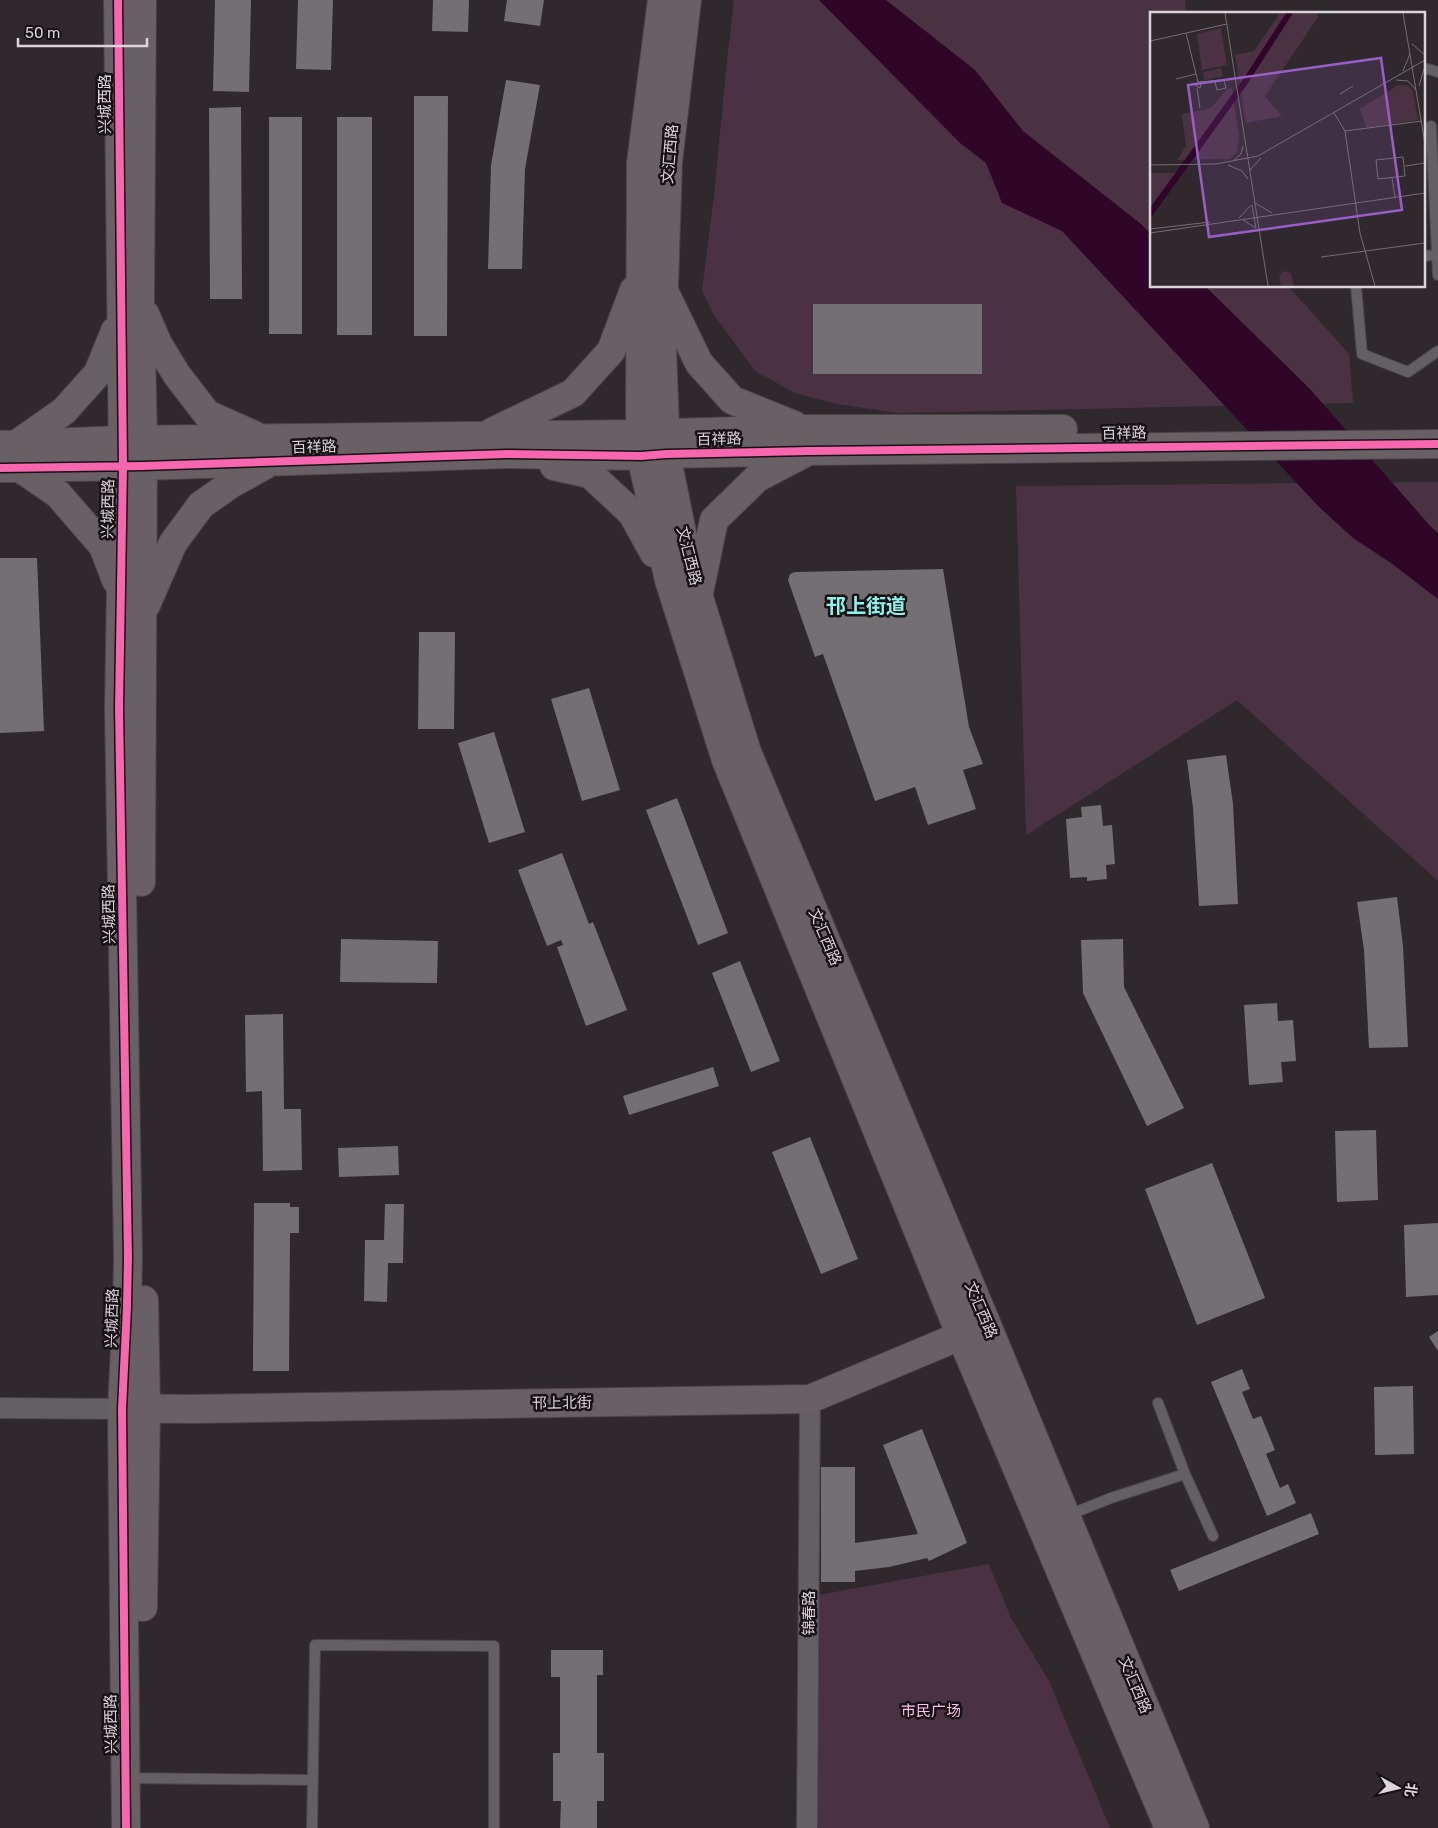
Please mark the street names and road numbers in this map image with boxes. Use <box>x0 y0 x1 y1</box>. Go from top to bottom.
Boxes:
street label: 兴城西路 <box>96 74 114 134</box>
street label: 文汇西路 <box>658 123 682 185</box>
street label: 百祥路 <box>1101 424 1147 442</box>
street label: 百祥路 <box>696 430 742 448</box>
street label: 百祥路 <box>291 437 337 457</box>
street label: 兴城西路 <box>98 479 118 539</box>
street label: 文汇西路 <box>673 525 705 587</box>
street label: 兴城西路 <box>99 884 119 944</box>
street label: 文汇西路 <box>805 906 845 968</box>
street label: 文汇西路 <box>961 1279 1001 1341</box>
street label: 兴城西路 <box>102 1288 122 1348</box>
street label: 邗上北街 <box>532 1393 592 1413</box>
street label: 锦春路 <box>800 1590 818 1636</box>
street label: 文汇西路 <box>1115 1654 1155 1716</box>
street label: 兴城西路 <box>101 1694 121 1754</box>

